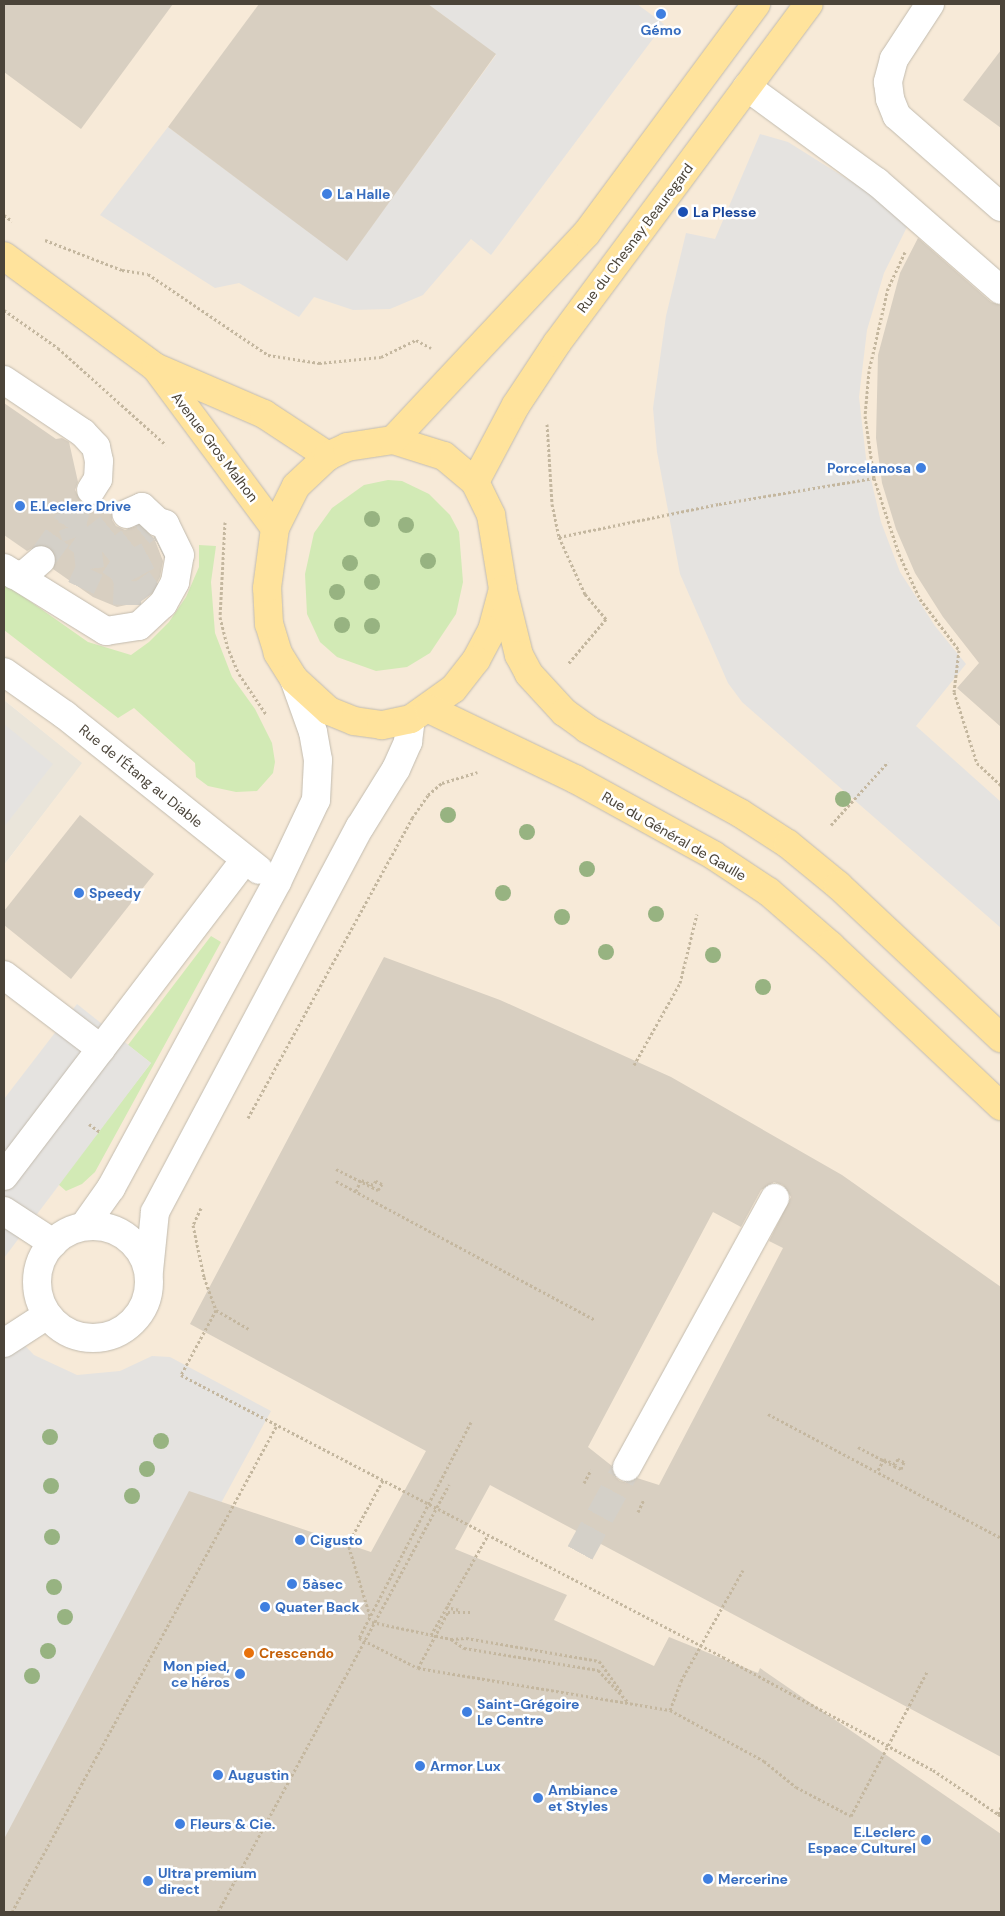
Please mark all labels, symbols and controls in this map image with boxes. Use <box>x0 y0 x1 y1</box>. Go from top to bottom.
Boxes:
marker: Gémo <box>655 8 667 20</box>
place label: Gémo <box>640 22 682 38</box>
street label: Rue du Chesnay Beauregard <box>573 160 697 316</box>
place label: La Halle <box>337 186 390 202</box>
marker: La Halle <box>321 188 333 200</box>
place label: La Plesse <box>693 204 756 220</box>
marker: La Plesse <box>677 206 689 218</box>
street label: Avenue Gros Malhon <box>168 389 262 505</box>
place label: Porcelanosa <box>827 460 911 476</box>
marker: Porcelanosa <box>915 462 927 474</box>
place label: E.Leclerc Drive <box>30 498 131 514</box>
marker: E.Leclerc Drive <box>14 500 26 512</box>
street label: Rue de l'Étang au Diable <box>76 721 206 831</box>
street label: Rue du Général de Gaulle <box>599 788 749 884</box>
place label: Speedy <box>89 885 141 901</box>
marker: Speedy <box>73 887 85 899</box>
place label: Cigusto <box>310 1532 363 1548</box>
marker: Cigusto <box>294 1534 306 1546</box>
place label: 5àsec <box>302 1576 343 1592</box>
marker: 5àsec <box>286 1578 298 1590</box>
place label: Quater Back <box>275 1599 360 1615</box>
marker: Quater Back <box>259 1601 271 1613</box>
place label: Crescendo <box>259 1645 334 1661</box>
marker: Crescendo <box>243 1647 255 1659</box>
place label: Mon pied, ce héros <box>163 1658 230 1690</box>
marker: Mon pied, ce héros <box>234 1668 246 1680</box>
place label: Saint-Grégoire Le Centre <box>477 1696 579 1728</box>
marker: Saint-Grégoire Le Centre <box>461 1706 473 1718</box>
place label: Armor Lux <box>430 1758 501 1774</box>
marker: Armor Lux <box>414 1760 426 1772</box>
place label: Augustin <box>228 1767 289 1783</box>
marker: Augustin <box>212 1769 224 1781</box>
place label: Ambiance et Styles <box>548 1782 618 1814</box>
marker: Ambiance et Styles <box>532 1792 544 1804</box>
place label: Fleurs & Cie. <box>190 1816 275 1832</box>
marker: Fleurs & Cie. <box>174 1818 186 1830</box>
place label: E.Leclerc Espace Culturel <box>808 1824 916 1856</box>
marker: E.Leclerc Espace Culturel <box>920 1834 932 1846</box>
place label: Ultra premium direct <box>158 1865 257 1898</box>
place label: Mercerine <box>718 1871 788 1887</box>
marker: Mercerine <box>702 1873 714 1885</box>
marker: Ultra premium direct <box>142 1875 154 1887</box>

